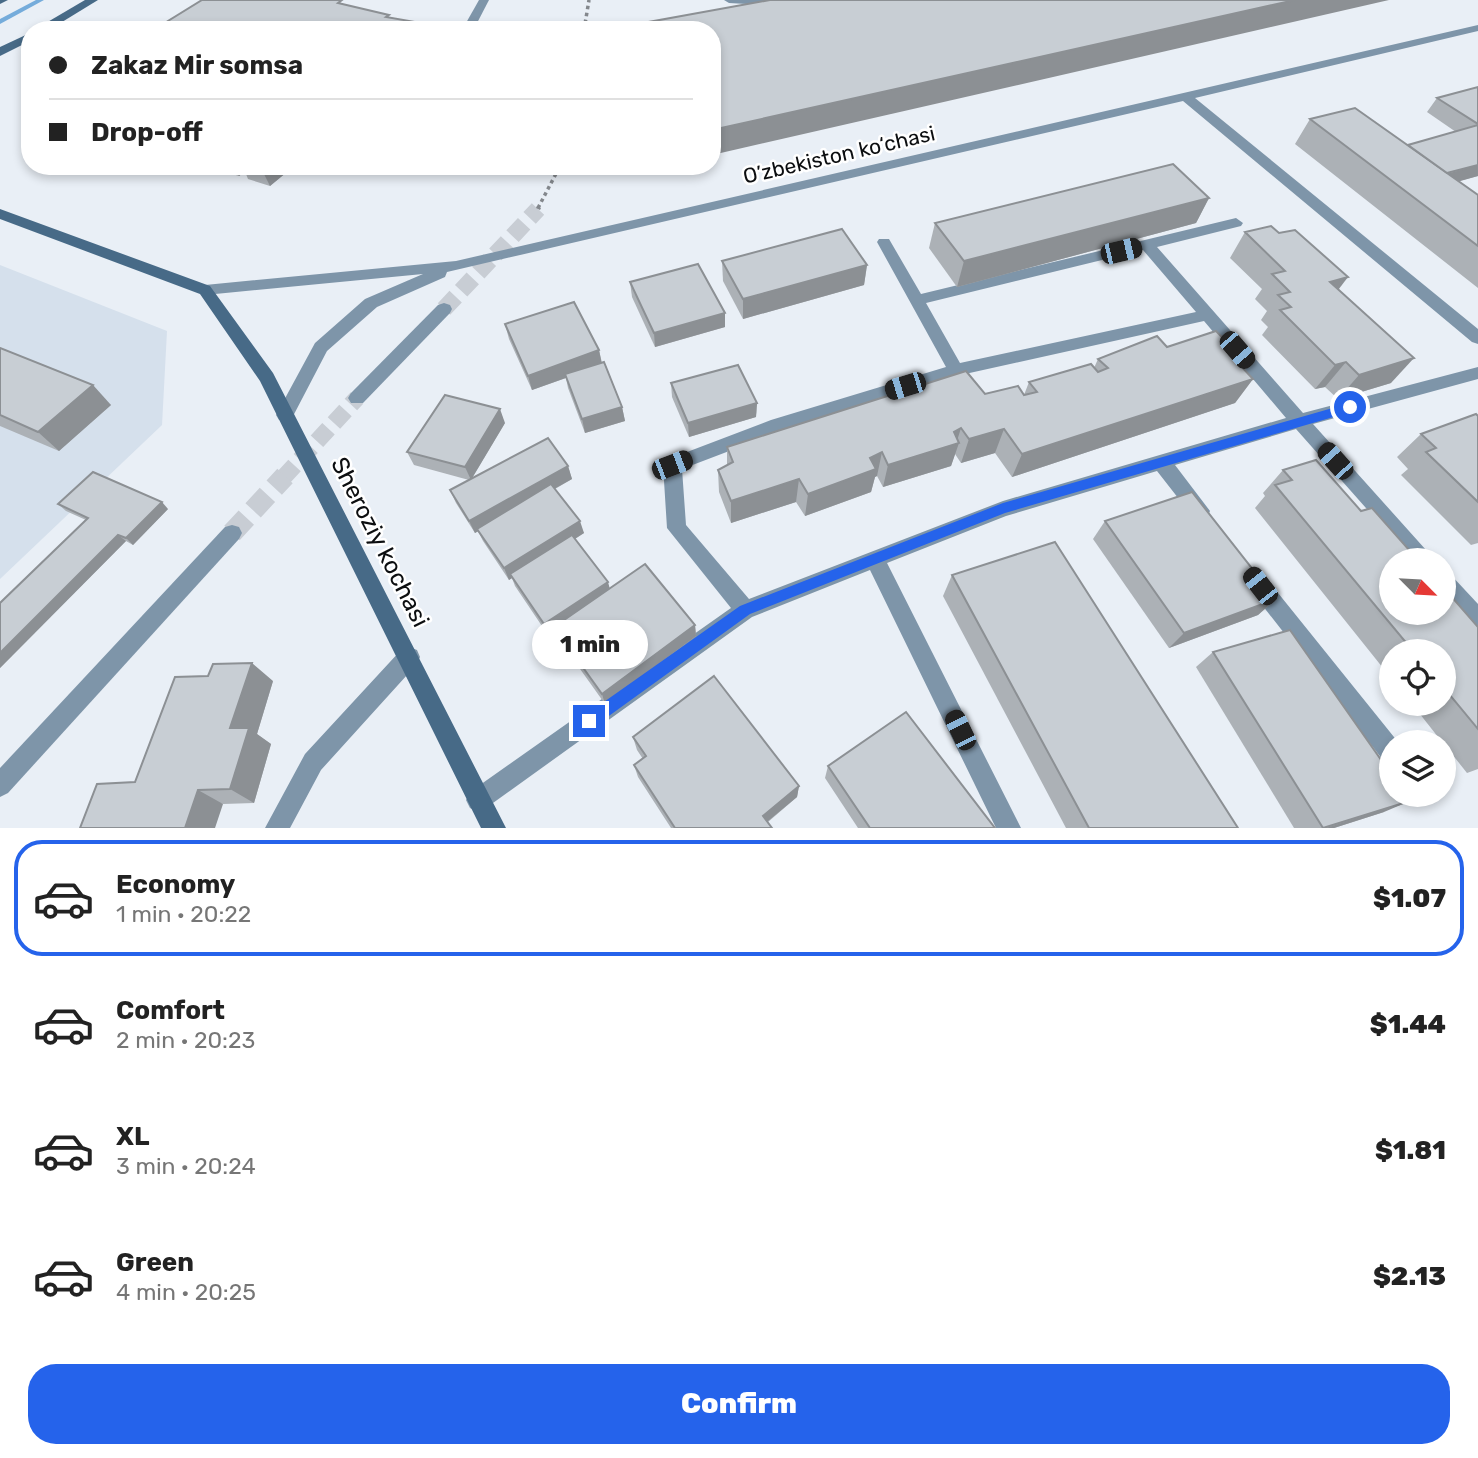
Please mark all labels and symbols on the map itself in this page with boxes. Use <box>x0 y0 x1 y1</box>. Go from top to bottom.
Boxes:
street label: O’zbekiston ko‘chasi <box>741 120 937 189</box>
car <box>1099 236 1144 266</box>
car <box>1216 327 1259 373</box>
car <box>882 370 929 402</box>
route start <box>1334 391 1366 423</box>
car <box>1314 438 1357 484</box>
car <box>649 448 696 482</box>
street label: Sheroziy kochasi <box>325 452 435 632</box>
north arrow <box>1379 548 1456 625</box>
car <box>1239 563 1282 609</box>
callout: 1 min <box>531 620 647 668</box>
route end <box>573 705 605 737</box>
car <box>942 707 979 753</box>

